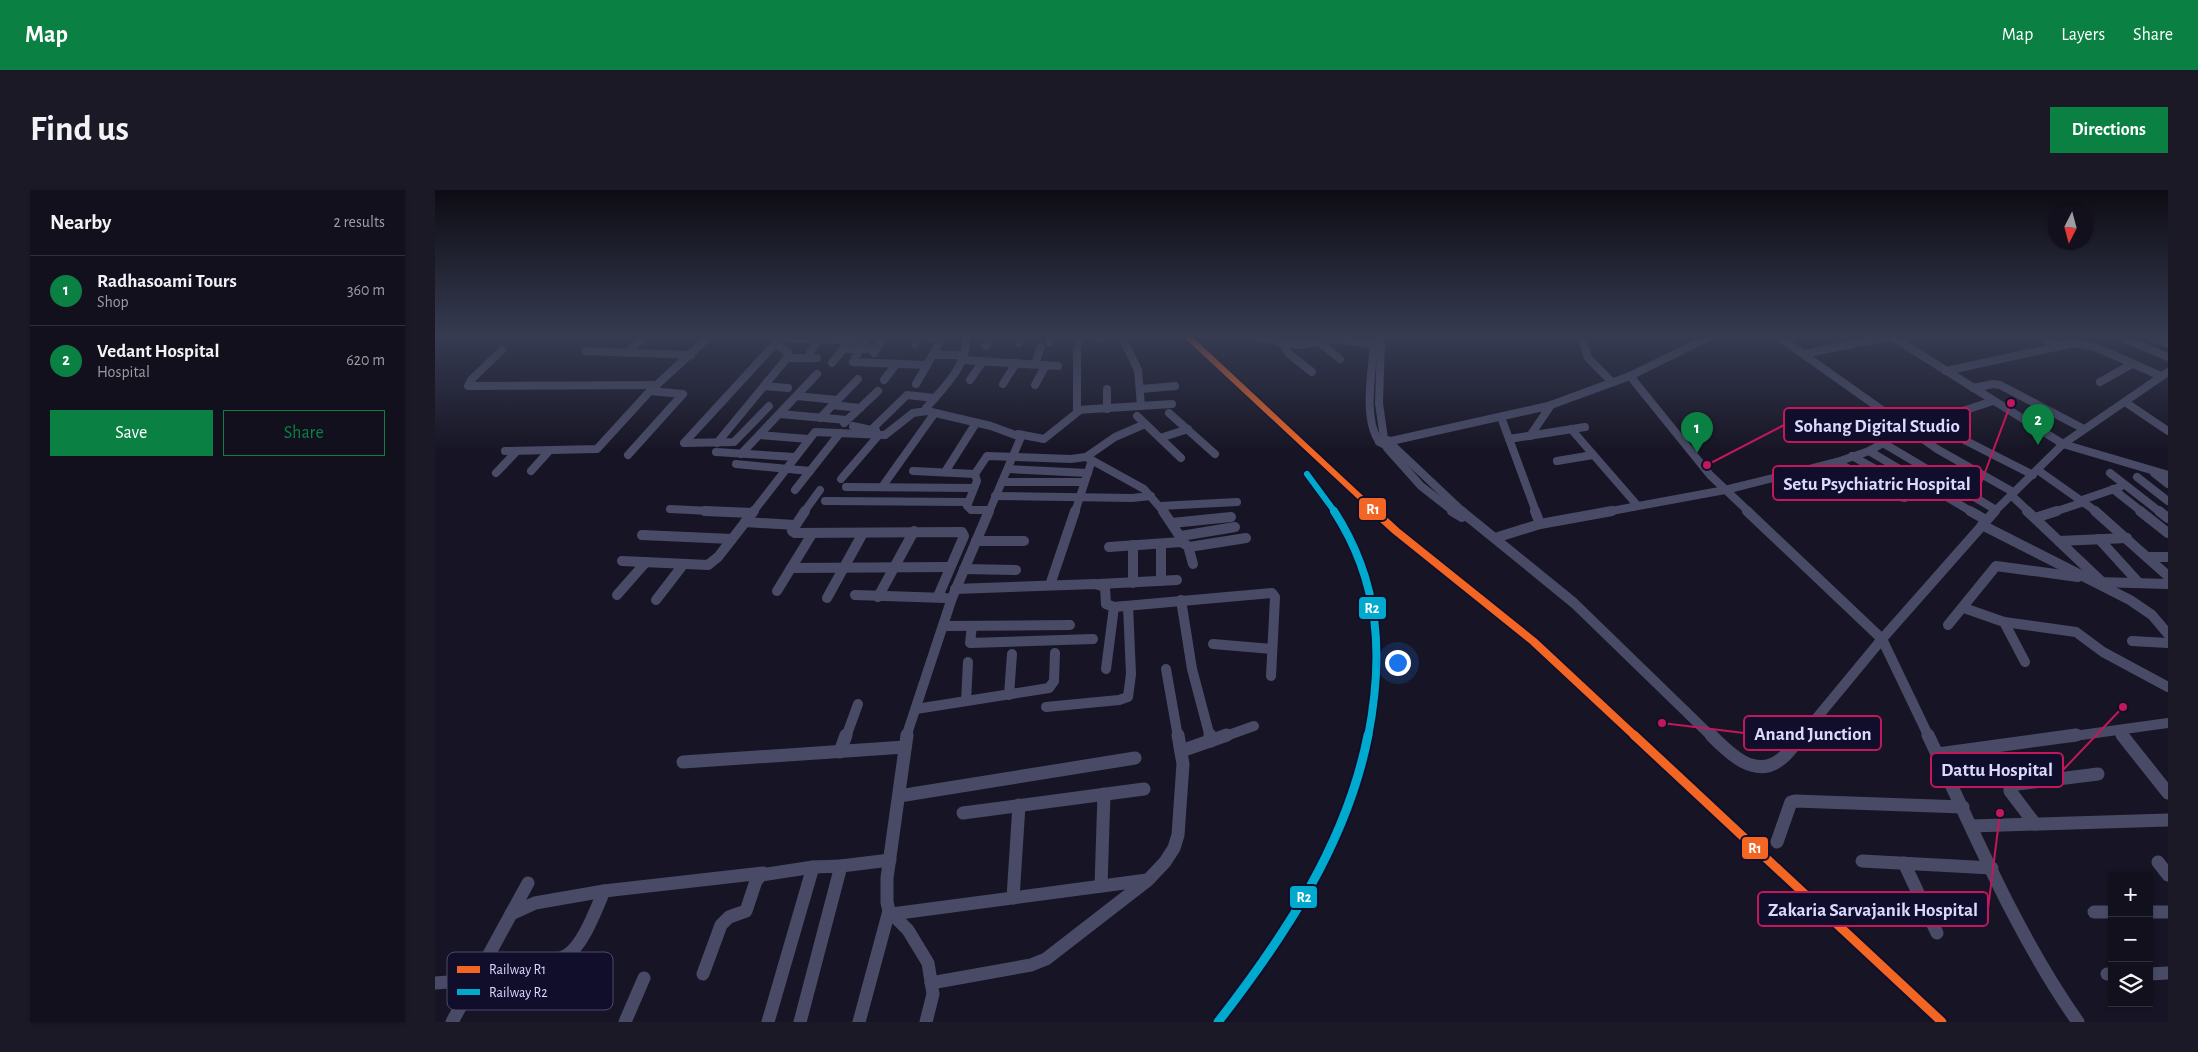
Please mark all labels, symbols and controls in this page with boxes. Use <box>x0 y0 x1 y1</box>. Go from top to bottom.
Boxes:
text: Map <box>25 23 68 47</box>
text: Map <box>2002 26 2033 44</box>
text: Layers <box>2061 26 2105 44</box>
text: Share <box>2133 26 2173 44</box>
button: Directions <box>2050 107 2168 153</box>
text: Find us <box>30 112 129 147</box>
north arrow <box>2048 205 2093 250</box>
text: Nearby <box>50 212 111 233</box>
text: 2 results <box>333 214 385 230</box>
text: Radhasoami Tours <box>97 272 237 291</box>
text: 1 <box>63 282 69 298</box>
text: 360 m <box>347 282 385 298</box>
text: Shop <box>97 294 129 310</box>
text: Vedant Hospital <box>97 342 219 361</box>
text: 2 <box>62 352 70 368</box>
text: 620 m <box>346 352 385 368</box>
text: Hospital <box>97 364 150 380</box>
pin: 2 <box>2022 404 2054 445</box>
callout: Sohang Digital Studio <box>1784 408 1970 442</box>
button: Save <box>50 410 213 456</box>
button: Share <box>223 410 385 456</box>
pin: 1 <box>1681 412 1713 453</box>
text: Sohang Digital Studio <box>1794 417 1960 436</box>
callout: Setu Psychiatric Hospital <box>1773 466 1981 500</box>
text: Setu Psychiatric Hospital <box>1783 475 1971 494</box>
line badge: R1 <box>1358 497 1387 521</box>
text: R1 <box>1366 503 1380 517</box>
line badge: R2 <box>1358 596 1387 620</box>
text: R2 <box>1365 602 1380 616</box>
your location <box>1385 650 1411 676</box>
callout: Anand Junction <box>1744 716 1881 750</box>
text: Anand Junction <box>1754 725 1872 744</box>
callout: Dattu Hospital <box>1931 753 2063 787</box>
text: Dattu Hospital <box>1941 761 2053 780</box>
line badge: R1 <box>1741 836 1769 860</box>
text: R1 <box>1748 842 1762 856</box>
map controls <box>2108 872 2153 1007</box>
button: + <box>2108 872 2153 917</box>
line badge: R2 <box>1289 885 1318 909</box>
text: R2 <box>1297 891 1312 905</box>
callout: Zakaria Sarvajanik Hospital <box>1758 892 1988 926</box>
text: Zakaria Sarvajanik Hospital <box>1768 901 1978 920</box>
button: − <box>2108 917 2153 962</box>
legend <box>447 952 613 1010</box>
button: layers <box>2108 962 2153 1007</box>
text: Railway R1 <box>489 963 546 977</box>
text: Railway R2 <box>489 986 548 1000</box>

